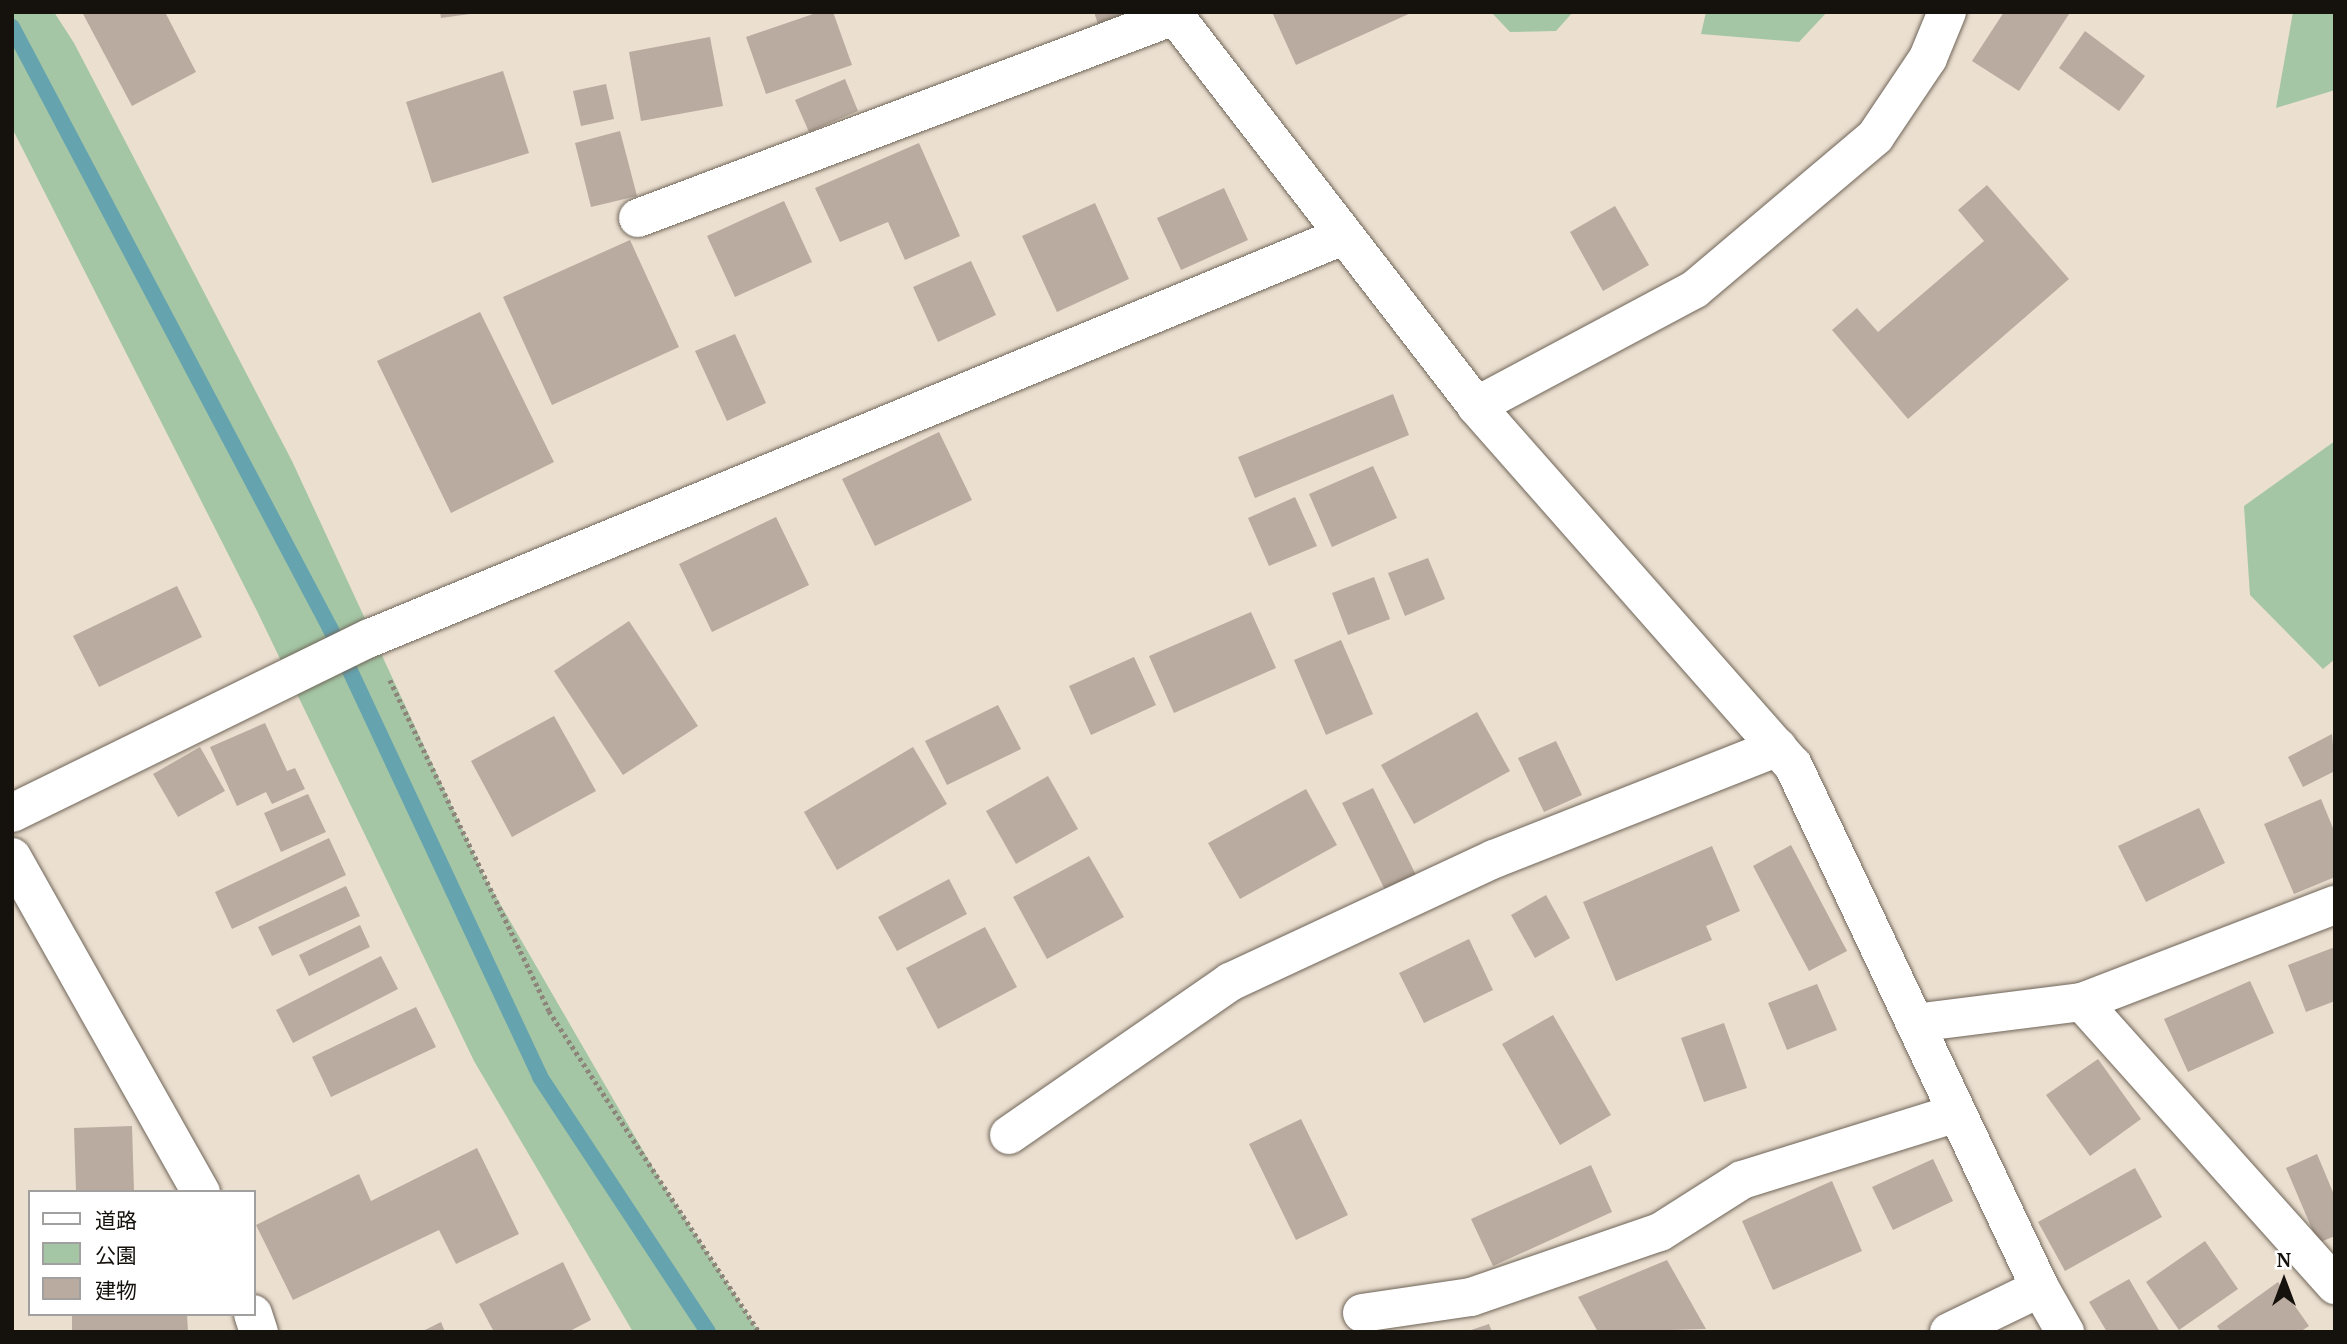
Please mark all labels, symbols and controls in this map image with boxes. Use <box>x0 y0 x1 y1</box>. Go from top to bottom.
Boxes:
legend <box>28 1190 256 1316</box>
text: 道路 <box>95 1206 137 1234</box>
text: 公園 <box>95 1241 137 1269</box>
north arrow <box>2249 1246 2319 1316</box>
text: N <box>2277 1247 2291 1272</box>
text: 建物 <box>95 1276 137 1304</box>

